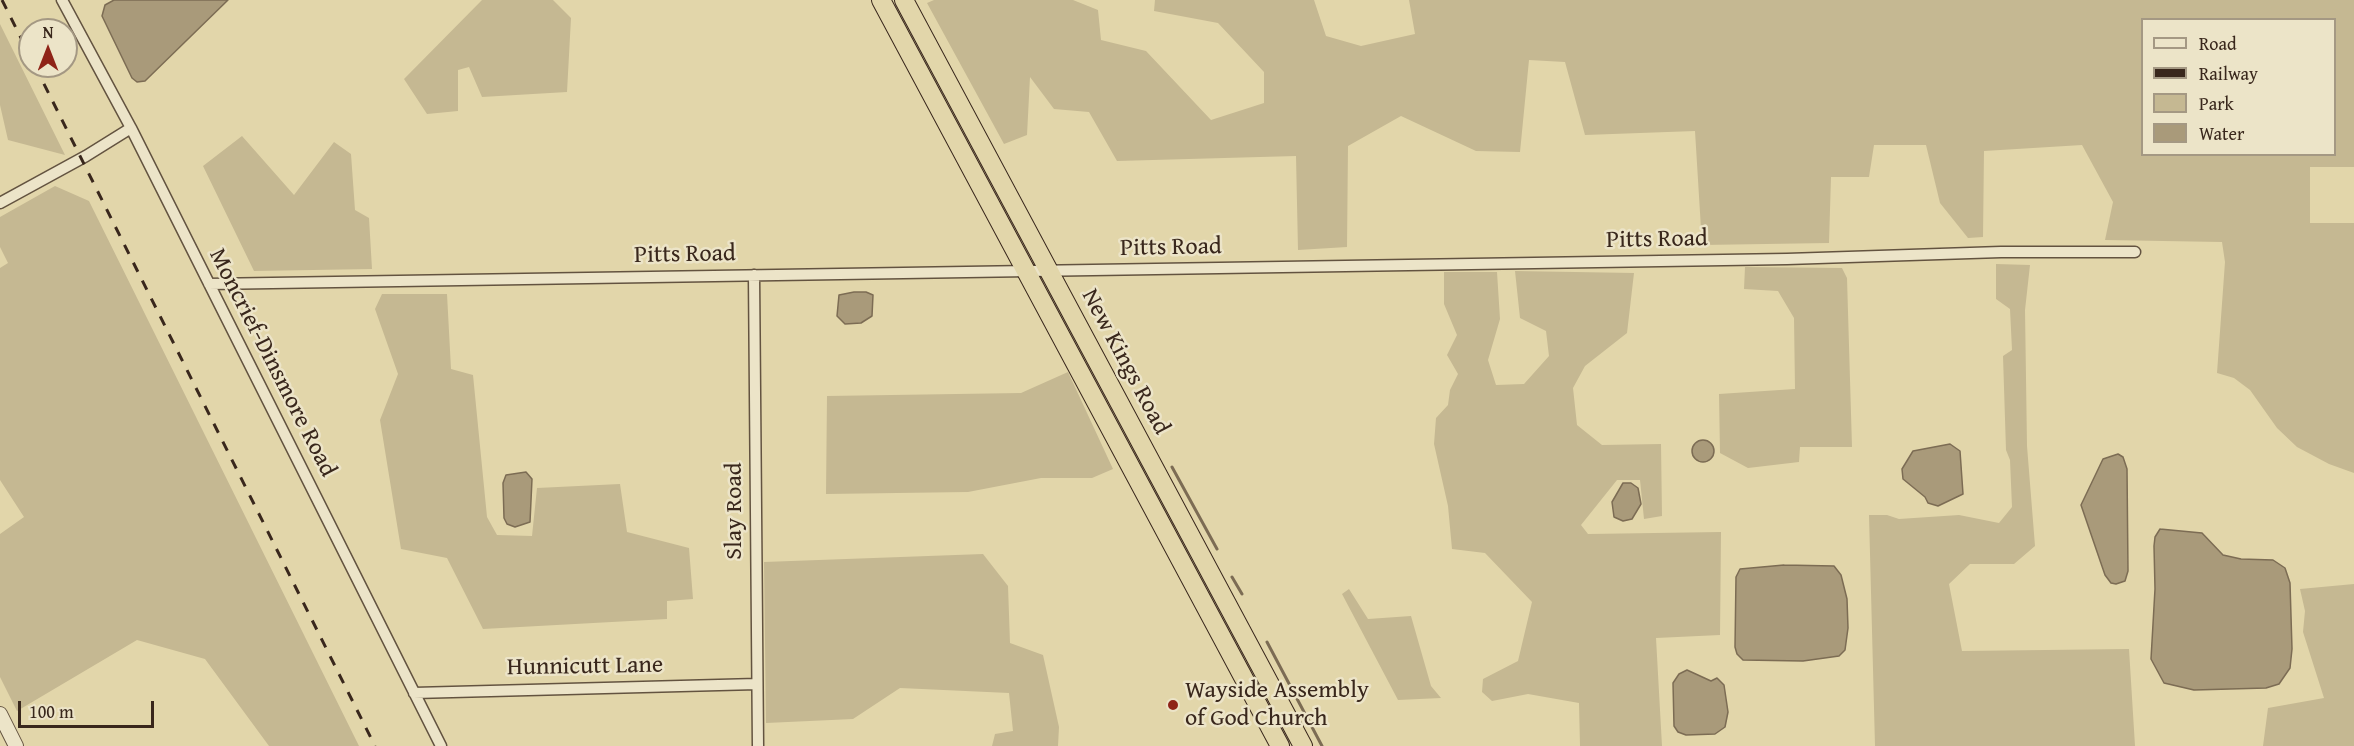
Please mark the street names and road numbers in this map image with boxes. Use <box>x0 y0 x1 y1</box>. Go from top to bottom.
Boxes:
street label: Pitts Road <box>1606 225 1708 255</box>
street label: Pitts Road <box>1120 233 1222 263</box>
street label: Pitts Road <box>634 240 736 270</box>
street label: Moncrief-Dinsmore Road <box>202 244 342 482</box>
street label: New Kings Road <box>1075 284 1175 440</box>
street label: Slay Road <box>721 462 749 560</box>
street label: Hunnicutt Lane <box>507 651 663 683</box>

